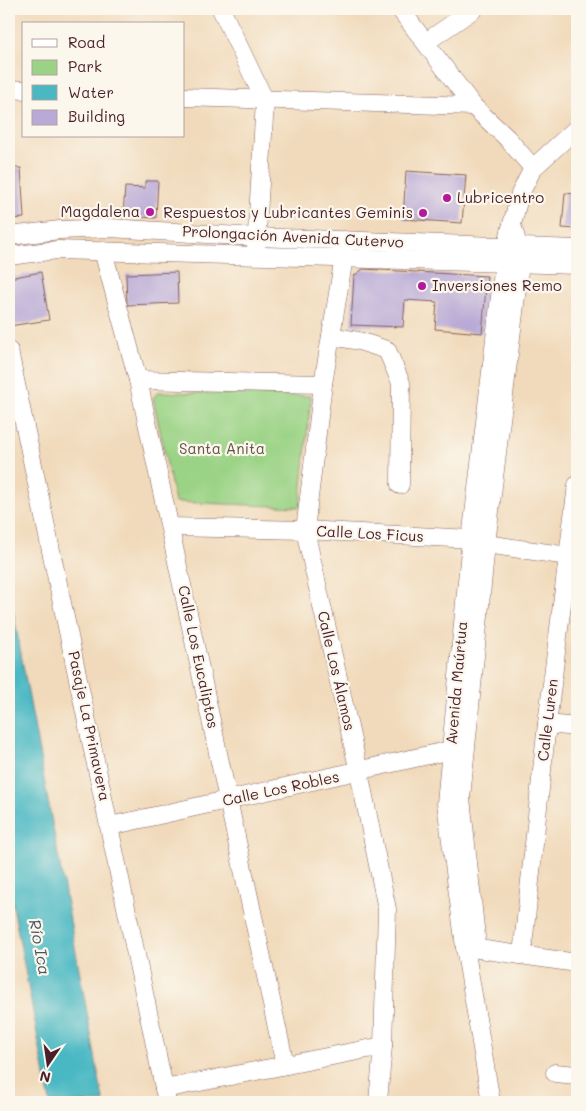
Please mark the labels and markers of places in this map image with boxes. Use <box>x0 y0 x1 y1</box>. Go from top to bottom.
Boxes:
place label: Lubricentro <box>457 187 544 207</box>
marker: Lubricentro <box>441 192 453 204</box>
place label: Magdalena <box>60 201 140 221</box>
place label: Respuestos y Lubricantes Geminis <box>163 202 413 222</box>
marker: Magdalena <box>144 206 156 218</box>
marker: Respuestos y Lubricantes Geminis <box>417 207 429 219</box>
place label: Inversiones Remo <box>432 275 562 295</box>
marker: Inversiones Remo <box>416 280 428 292</box>

